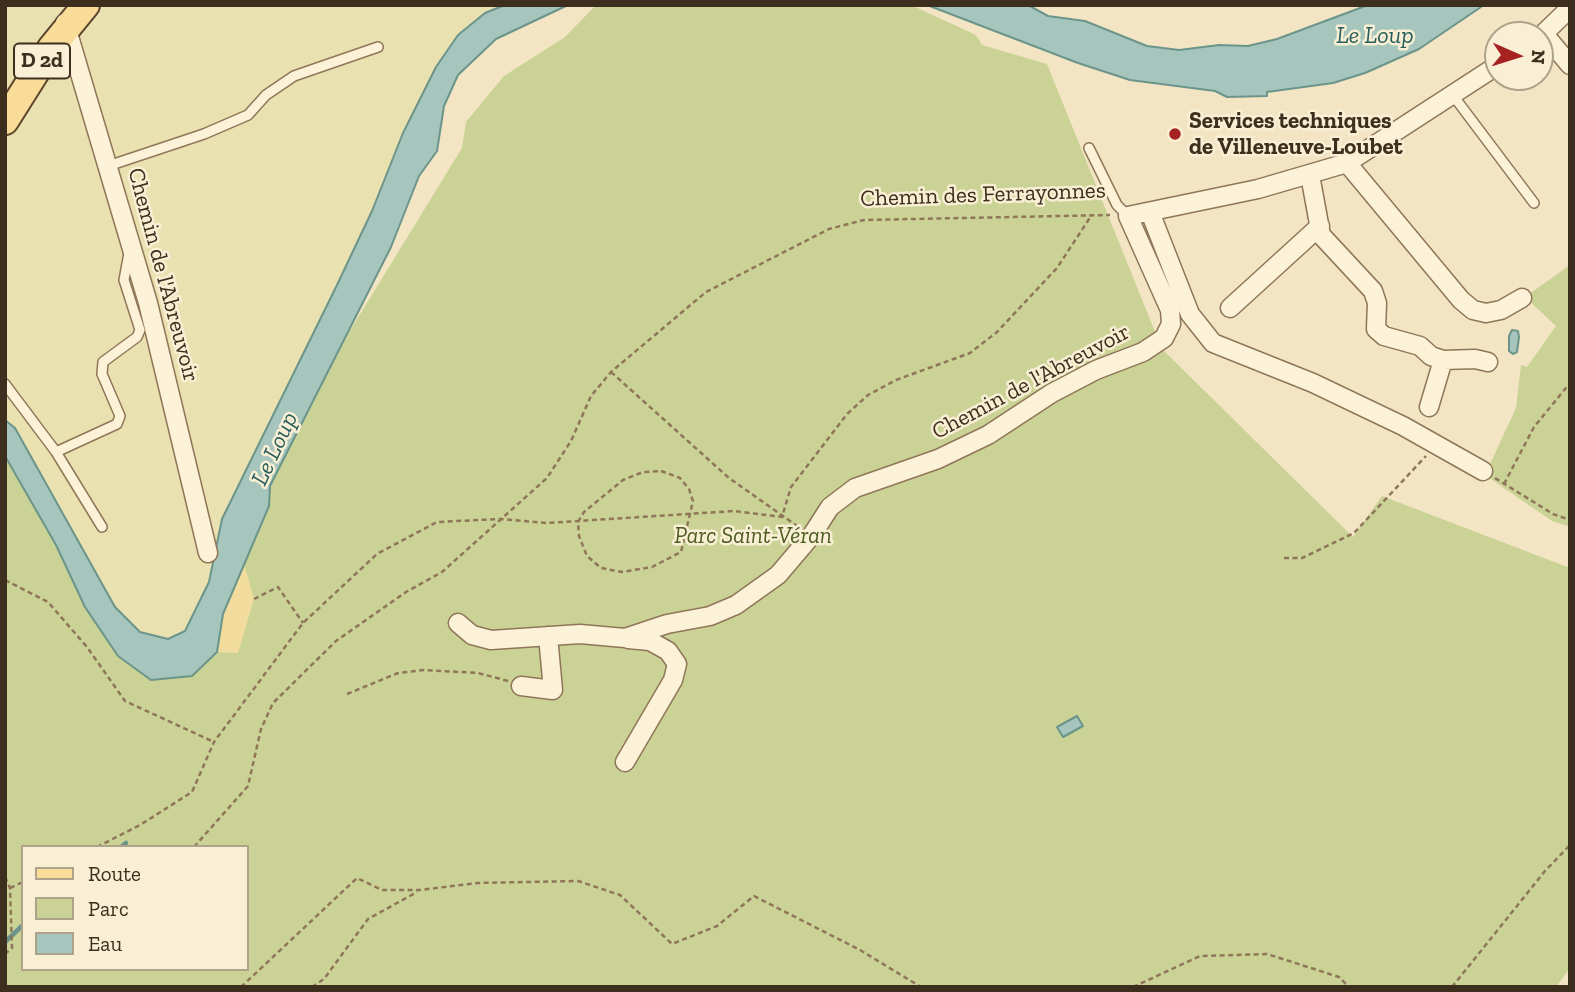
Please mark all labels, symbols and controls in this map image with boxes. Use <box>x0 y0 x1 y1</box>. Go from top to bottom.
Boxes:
north arrow <box>1484 21 1554 91</box>
water label: Le Loup <box>1336 22 1414 50</box>
road number: D 2d <box>14 43 70 78</box>
text: N <box>1527 49 1550 65</box>
place label: Services techniques de Villeneuve-Loubet <box>1189 107 1403 161</box>
marker: Services techniques de Villeneuve-Loubet <box>1167 126 1183 142</box>
street label: Chemin de l'Abreuvoir <box>121 165 205 385</box>
street label: Chemin des Ferrayonnes <box>860 177 1106 213</box>
street label: Chemin de l'Abreuvoir <box>927 318 1135 446</box>
water label: Le Loup <box>246 408 304 490</box>
park label: Parc Saint-Véran <box>674 522 832 550</box>
legend <box>21 845 248 971</box>
text: Route <box>88 861 141 886</box>
text: Parc <box>88 896 129 921</box>
text: Eau <box>88 931 122 956</box>

